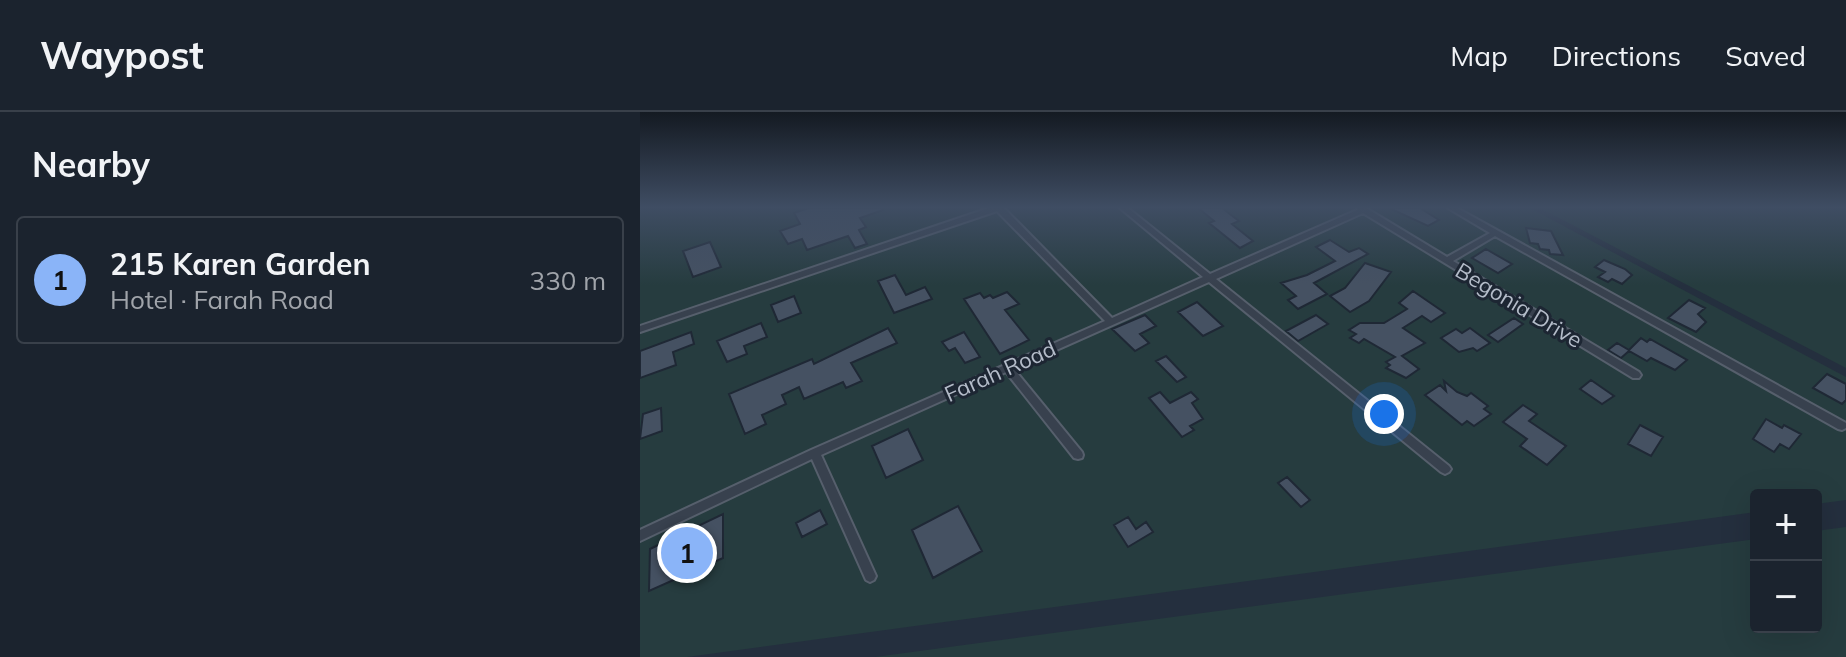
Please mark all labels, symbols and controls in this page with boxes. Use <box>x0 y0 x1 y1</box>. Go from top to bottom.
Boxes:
text: Waypost <box>40 31 204 79</box>
text: Map <box>1450 38 1508 73</box>
text: Directions <box>1552 38 1681 73</box>
text: Saved <box>1725 38 1806 73</box>
text: Nearby <box>32 143 150 186</box>
text: 215 Karen Garden <box>110 245 371 283</box>
street label: Begonia Drive <box>1451 256 1587 354</box>
text: 1 <box>52 264 68 297</box>
text: 330 m <box>530 264 606 297</box>
text: Hotel · Farah Road <box>110 283 334 316</box>
street label: Farah Road <box>940 334 1060 408</box>
your location <box>1364 394 1404 434</box>
map controls <box>1750 489 1822 633</box>
button: + <box>1750 489 1822 561</box>
pin: 1 <box>661 523 713 583</box>
button: − <box>1750 561 1822 633</box>

